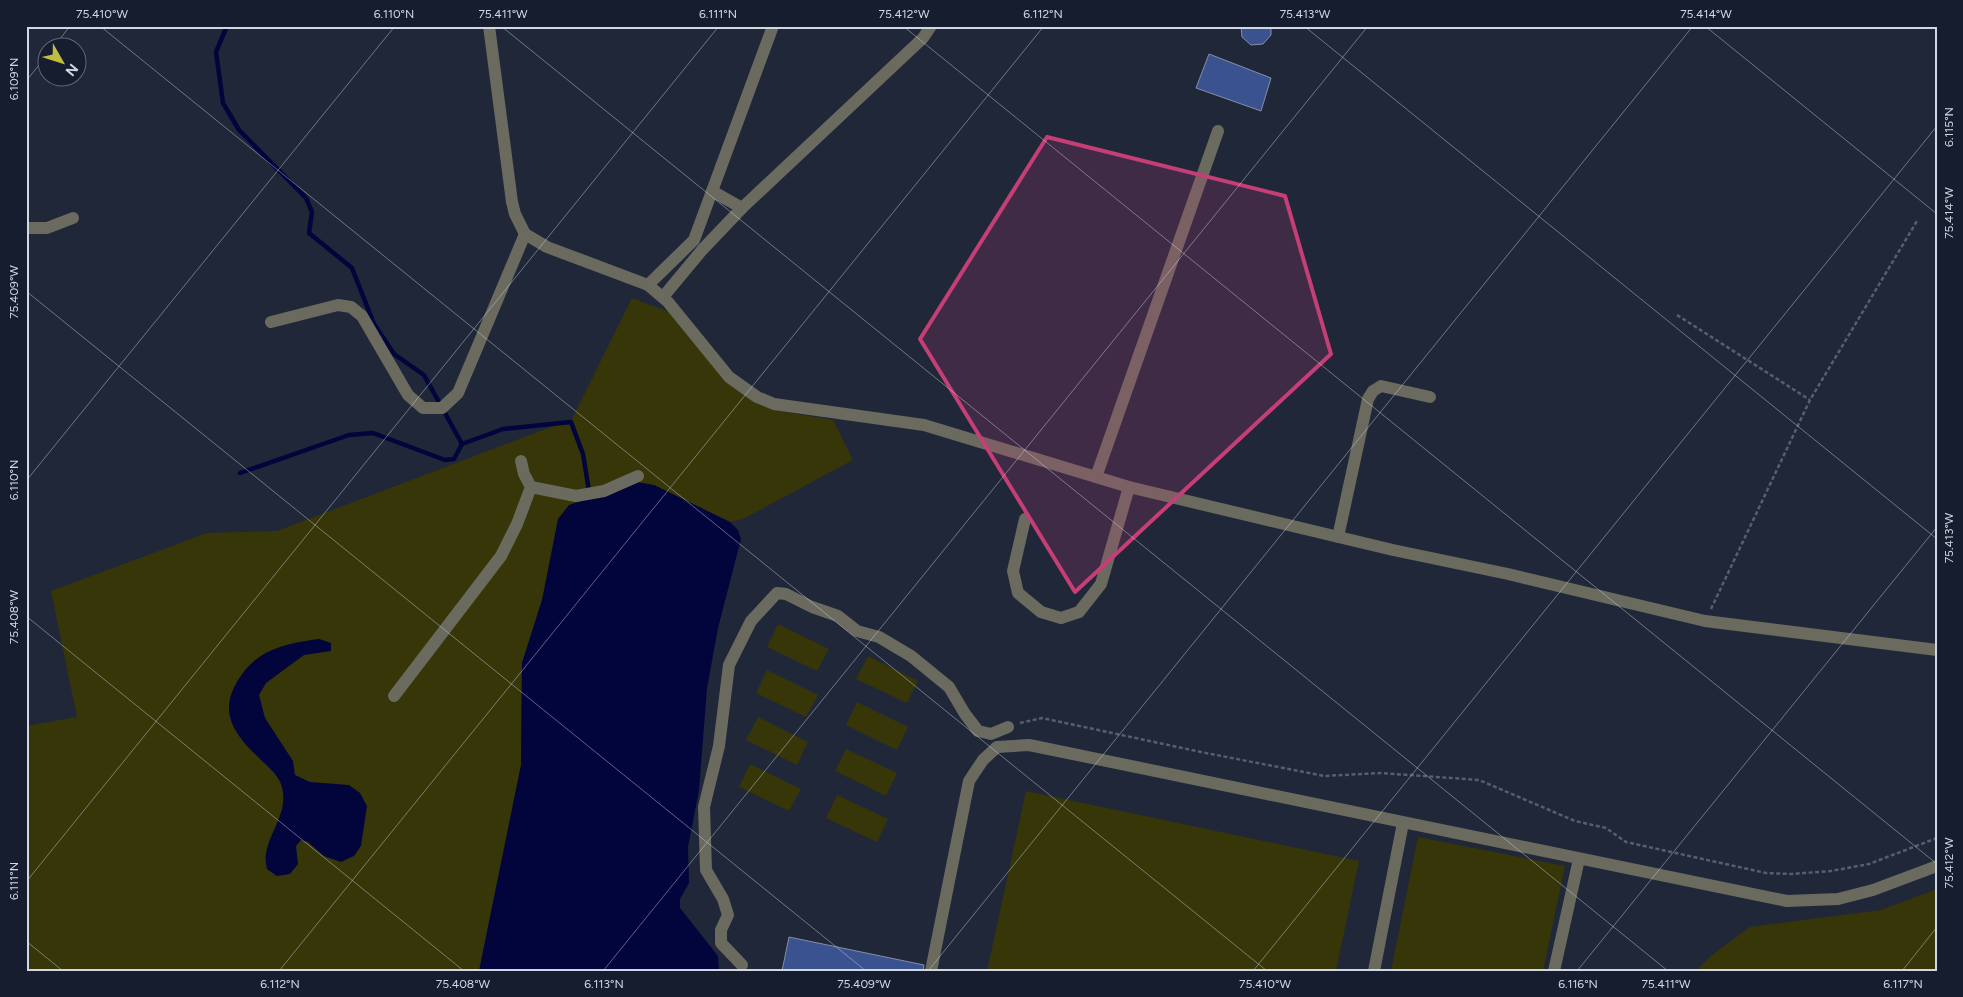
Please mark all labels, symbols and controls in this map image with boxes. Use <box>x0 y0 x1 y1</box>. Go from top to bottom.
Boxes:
text: 75.410°W <box>76 7 128 21</box>
text: 6.110°N <box>374 7 414 21</box>
text: 75.411°W <box>478 7 528 21</box>
text: 6.111°N <box>699 7 737 21</box>
text: 75.412°W <box>879 7 930 21</box>
text: 6.112°N <box>1023 7 1063 21</box>
text: 75.413°W <box>1280 7 1331 21</box>
text: 75.414°W <box>1680 7 1732 21</box>
north arrow <box>38 38 88 88</box>
text: 6.109°N <box>7 58 21 100</box>
text: N <box>62 60 82 79</box>
text: 6.115°N <box>1942 107 1956 147</box>
text: 75.414°W <box>1942 187 1956 239</box>
text: 75.409°W <box>7 265 21 319</box>
text: 6.110°N <box>7 460 21 500</box>
text: 75.413°W <box>1942 512 1956 563</box>
text: 75.408°W <box>7 589 21 644</box>
text: 75.412°W <box>1942 837 1956 888</box>
text: 6.111°N <box>7 862 21 900</box>
text: 6.112°N <box>260 977 300 991</box>
text: 75.408°W <box>436 977 491 991</box>
text: 6.113°N <box>584 977 624 991</box>
text: 75.409°W <box>837 977 891 991</box>
text: 75.410°W <box>1239 977 1291 991</box>
text: 6.116°N <box>1558 977 1598 991</box>
text: 75.411°W <box>1641 977 1691 991</box>
text: 6.117°N <box>1883 977 1923 991</box>

